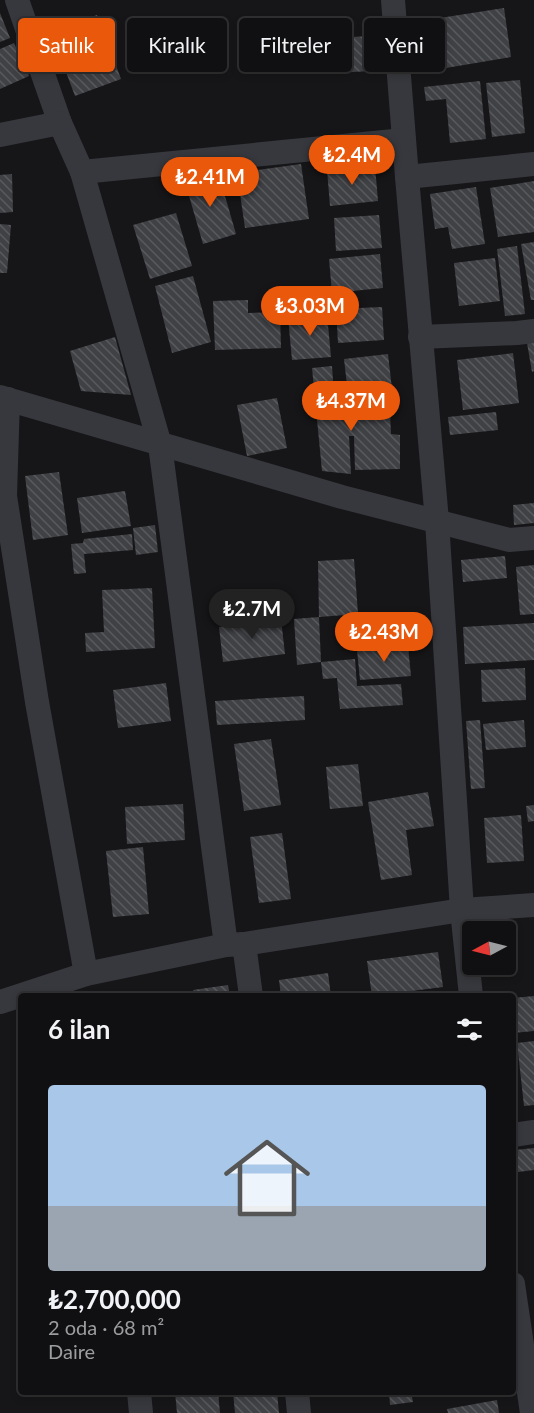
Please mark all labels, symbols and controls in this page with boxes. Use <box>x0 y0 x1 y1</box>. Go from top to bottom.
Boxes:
chip: Satılık <box>18 18 115 72</box>
chip: Kiralık <box>127 18 227 72</box>
chip: Filtreler <box>239 18 352 72</box>
chip: Yeni <box>364 18 445 72</box>
pin: ₺2.4M <box>310 135 394 186</box>
text: ₺2.4M <box>323 142 381 166</box>
pin: ₺2.41M <box>161 157 259 208</box>
text: ₺2.41M <box>175 164 245 188</box>
pin: ₺3.03M <box>261 286 359 337</box>
text: ₺3.03M <box>275 293 345 317</box>
pin: ₺4.37M <box>302 381 400 432</box>
text: ₺4.37M <box>316 388 386 412</box>
pin: ₺2.7M <box>210 589 294 640</box>
text: ₺2.7M <box>223 596 281 620</box>
pin: ₺2.43M <box>335 612 433 663</box>
text: ₺2.43M <box>349 619 419 643</box>
north arrow <box>462 921 516 975</box>
map controls <box>462 921 516 975</box>
text: 6 ilan <box>48 1013 110 1045</box>
icon: filters <box>453 1013 486 1046</box>
icon: home <box>213 1124 321 1232</box>
text: ₺2,700,000 <box>48 1283 181 1315</box>
text: 2 oda · 68 m² <box>48 1315 164 1339</box>
text: Daire <box>48 1339 95 1363</box>

